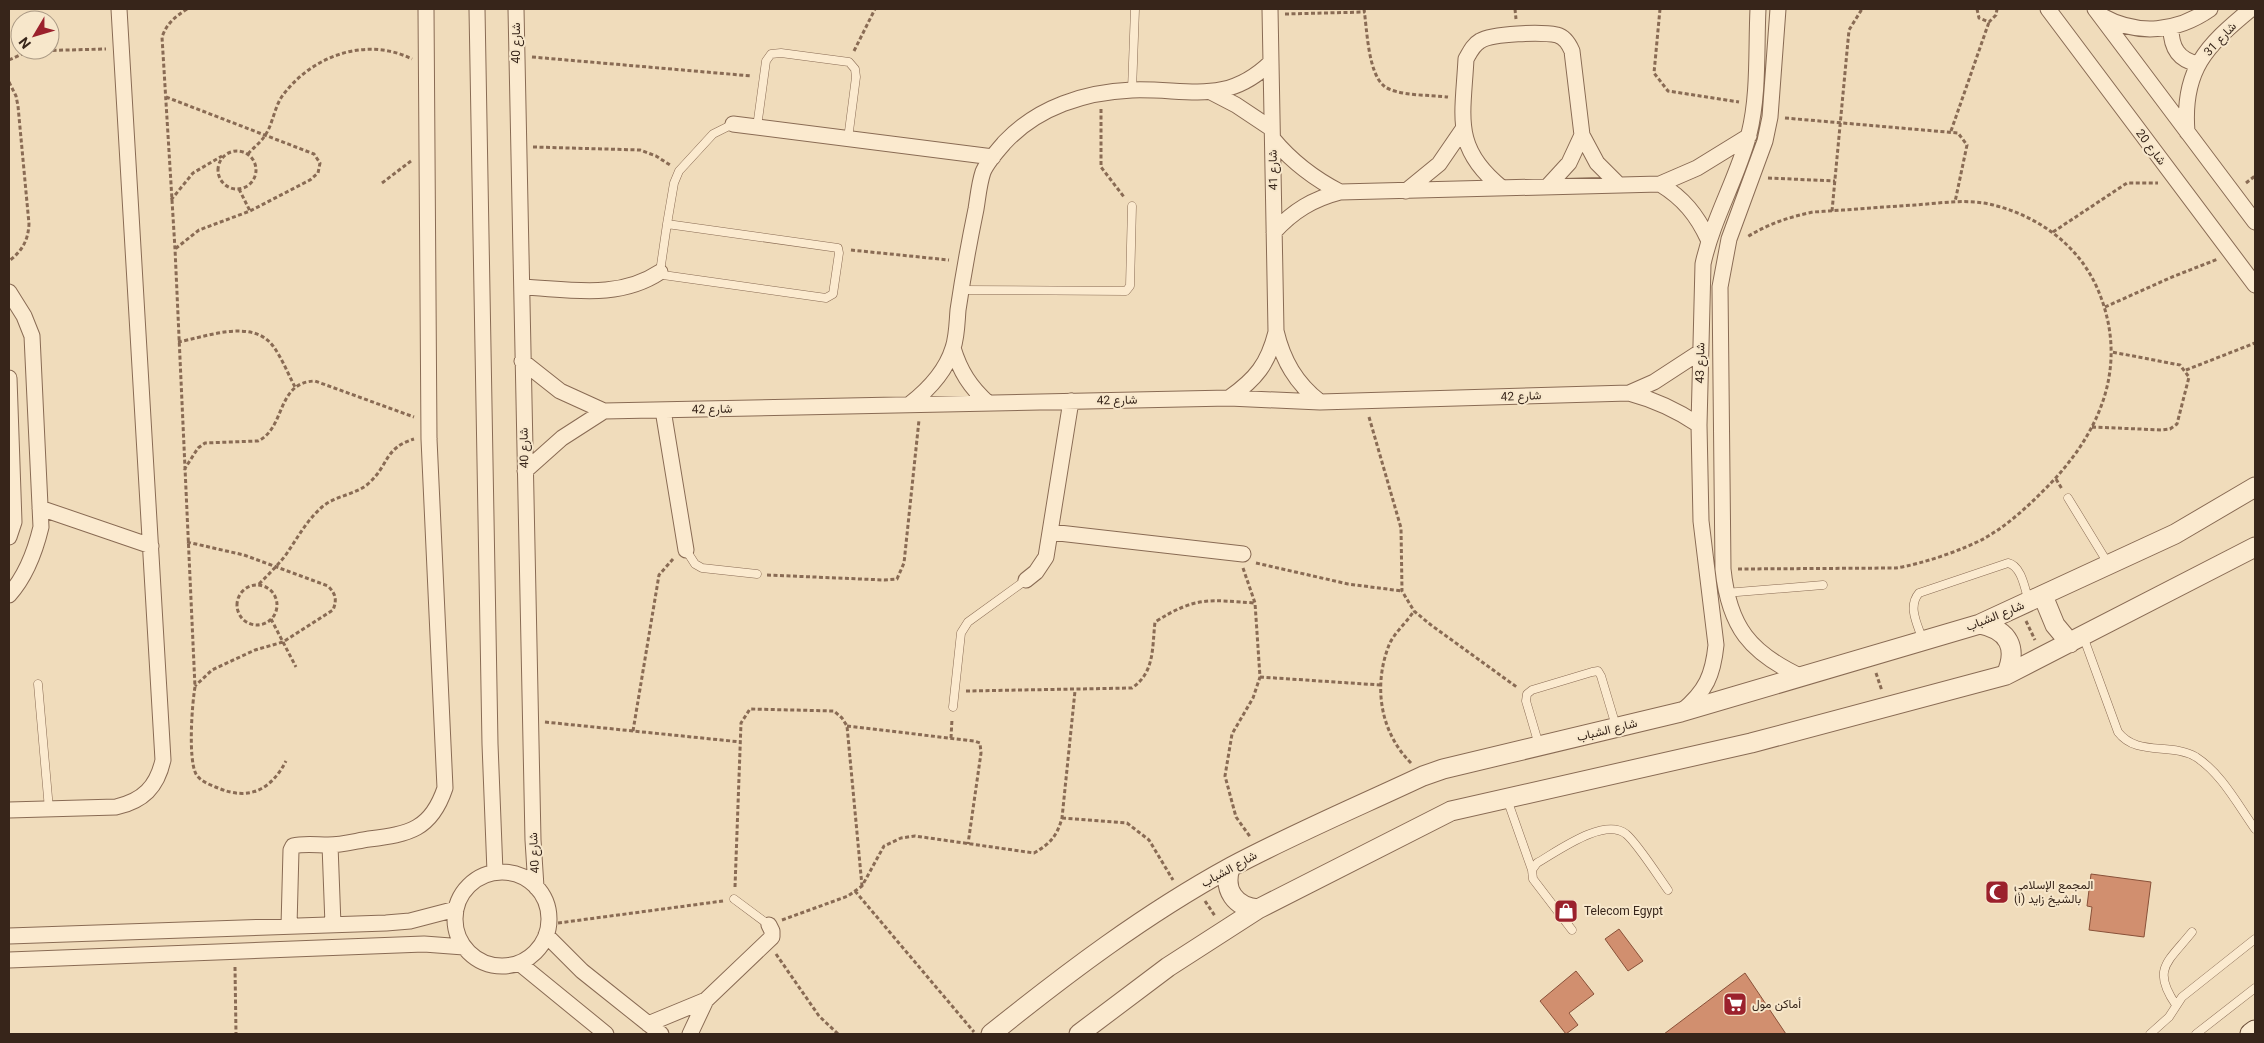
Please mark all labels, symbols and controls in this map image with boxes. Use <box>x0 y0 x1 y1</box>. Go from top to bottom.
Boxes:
north arrow <box>10 10 60 60</box>
street label: شارع 31 <box>2200 19 2241 61</box>
street label: شارع 40 <box>508 23 526 63</box>
text: N <box>15 31 38 52</box>
street label: شارع 20 <box>2131 126 2170 169</box>
street label: شارع 41 <box>1265 149 1283 191</box>
street label: شارع 43 <box>1692 342 1710 384</box>
street label: شارع 42 <box>1500 387 1542 407</box>
street label: شارع 42 <box>1096 392 1138 410</box>
street label: شارع 42 <box>691 401 733 419</box>
street label: شارع 40 <box>516 427 534 469</box>
street label: شارع الشباب <box>1963 597 2027 637</box>
street label: شارع الشباب <box>1575 715 1639 747</box>
street label: شارع 40 <box>525 832 545 874</box>
street label: شارع الشباب <box>1198 847 1261 893</box>
place label: المجمع الإسلامي (أ) بالشيخ زايد <box>2014 877 2093 909</box>
mosque icon: المجمع الإسلامي (أ) بالشيخ زايد <box>1984 879 2010 905</box>
shop icon: Telecom Egypt <box>1553 898 1579 924</box>
place label: Telecom Egypt <box>1584 903 1663 921</box>
supermarket icon: أماكن مول <box>1722 991 1748 1017</box>
place label: أماكن مول <box>1752 996 1801 1014</box>

